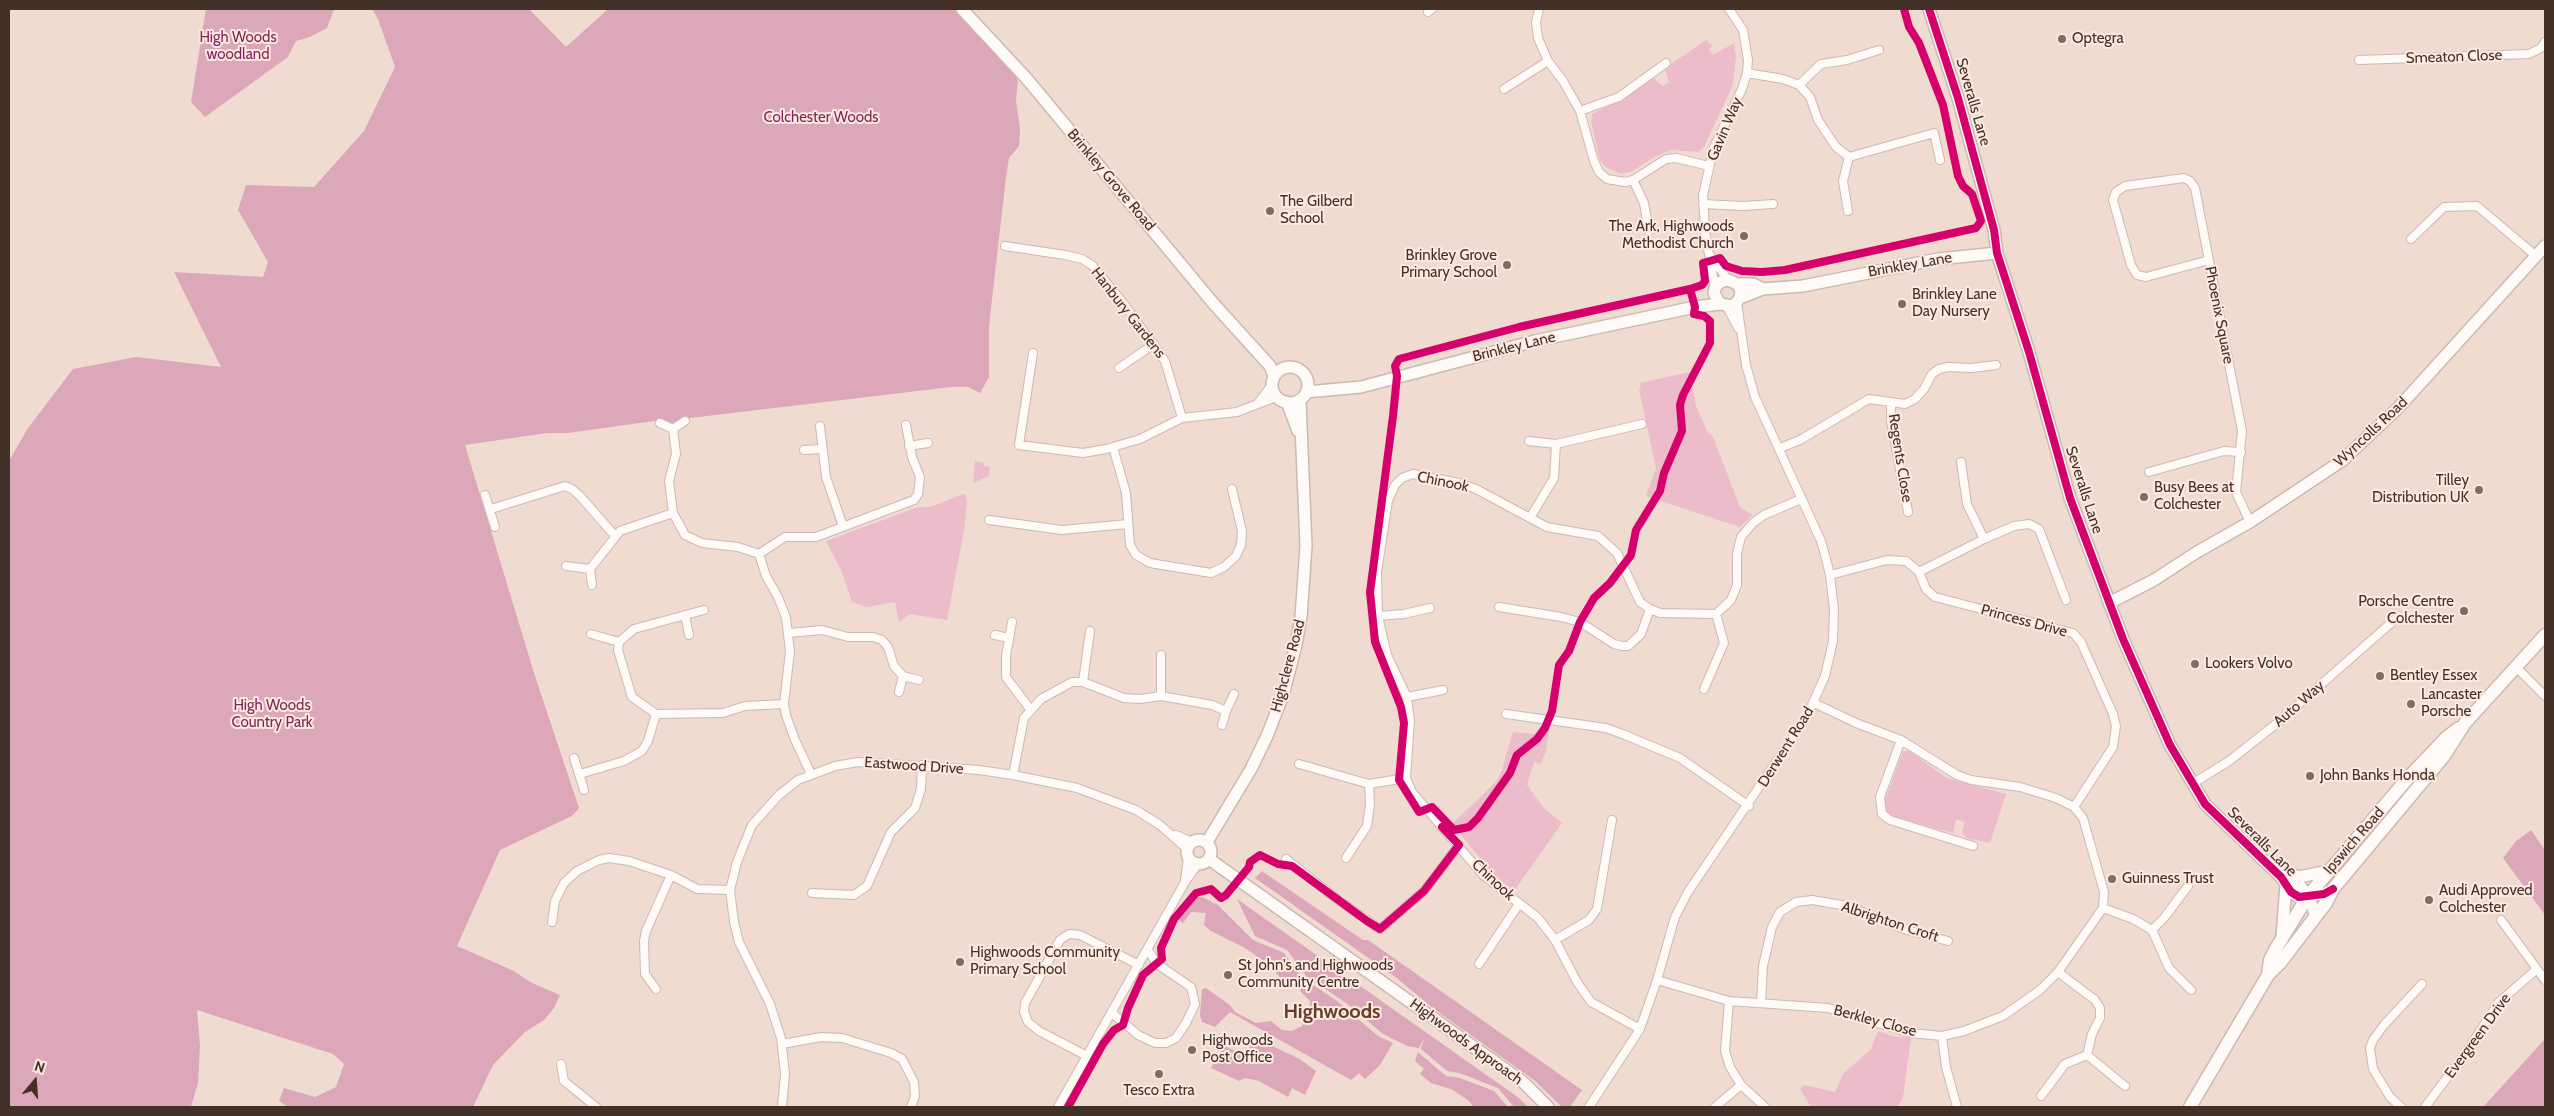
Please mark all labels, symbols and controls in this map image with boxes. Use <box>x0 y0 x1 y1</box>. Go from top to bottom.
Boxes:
park label: High Woods woodland <box>199 29 277 64</box>
place label: Optegra <box>2072 30 2124 48</box>
marker: Optegra <box>2056 33 2068 45</box>
street label: Smeaton Close <box>2406 46 2502 68</box>
street label: Severalls Lane <box>1952 56 1994 148</box>
street label: Gavin Way <box>1704 94 1746 164</box>
park label: Colchester Woods <box>763 109 879 127</box>
street label: Brinkley Grove Road <box>1063 125 1159 235</box>
place label: The Gilberd School <box>1280 193 1353 228</box>
marker: The Gilberd School <box>1264 205 1276 217</box>
place label: The Ark, Highwoods Methodist Church <box>1609 218 1734 253</box>
marker: The Ark, Highwoods Methodist Church <box>1738 230 1750 242</box>
place label: Brinkley Grove Primary School <box>1401 247 1497 282</box>
street label: Brinkley Lane <box>1867 249 1953 281</box>
marker: Brinkley Grove Primary School <box>1501 259 1513 271</box>
street label: Hanbury Gardens <box>1087 264 1169 362</box>
street label: Phoenix Square <box>2201 265 2237 365</box>
place label: Brinkley Lane Day Nursery <box>1912 286 1997 321</box>
marker: Brinkley Lane Day Nursery <box>1896 298 1908 310</box>
street label: Brinkley Lane <box>1471 328 1557 366</box>
street label: Wyncolls Road <box>2330 393 2412 471</box>
street label: Regents Close <box>1884 412 1916 504</box>
street label: Severalls Lane <box>2061 444 2107 536</box>
street label: Chinook <box>1416 468 1470 496</box>
place label: Tilley Distribution UK <box>2372 472 2469 507</box>
place label: Busy Bees at Colchester <box>2154 479 2234 514</box>
marker: Tilley Distribution UK <box>2473 484 2485 496</box>
marker: Busy Bees at Colchester <box>2138 491 2150 503</box>
place label: Porsche Centre Colchester <box>2358 593 2454 628</box>
street label: Princess Drive <box>1979 601 2069 641</box>
marker: Porsche Centre Colchester <box>2458 605 2470 617</box>
street label: Highclere Road <box>1267 618 1309 714</box>
place label: Lookers Volvo <box>2205 655 2293 673</box>
marker: Lookers Volvo <box>2189 658 2201 670</box>
place label: Bentley Essex <box>2390 667 2477 685</box>
marker: Bentley Essex <box>2374 670 2386 682</box>
street label: Auto Way <box>2270 677 2328 731</box>
place label: Lancaster Porsche <box>2421 686 2482 721</box>
park label: High Woods Country Park <box>231 697 313 732</box>
marker: Lancaster Porsche <box>2405 698 2417 710</box>
street label: Derwent Road <box>1754 704 1818 790</box>
street label: Eastwood Drive <box>864 754 964 778</box>
place label: John Banks Honda <box>2320 767 2435 785</box>
marker: John Banks Honda <box>2304 770 2316 782</box>
street label: Severalls Lane <box>2224 804 2300 880</box>
street label: Ipswich Road <box>2320 804 2388 878</box>
street label: Chinook <box>1468 856 1518 904</box>
place label: Guinness Trust <box>2122 870 2214 888</box>
marker: Guinness Trust <box>2106 873 2118 885</box>
place label: Audi Approved Colchester <box>2439 882 2533 917</box>
marker: Audi Approved Colchester <box>2423 894 2435 906</box>
street label: Albrighton Croft <box>1839 898 1941 946</box>
place label: Highwoods Community Primary School <box>970 944 1120 979</box>
marker: Highwoods Community Primary School <box>954 956 966 968</box>
place label: St John's and Highwoods Community Centre <box>1238 957 1393 992</box>
marker: St John's and Highwoods Community Centre <box>1222 969 1234 981</box>
street label: Evergreen Drive <box>2441 990 2515 1082</box>
street label: Highwoods Approach <box>1406 995 1526 1089</box>
district label: Highwoods <box>1283 1000 1381 1024</box>
street label: Berkley Close <box>1832 1001 1918 1041</box>
place label: Highwoods Post Office <box>1202 1032 1273 1067</box>
marker: Highwoods Post Office <box>1186 1044 1198 1056</box>
north arrow <box>10 1056 60 1106</box>
text: N <box>32 1057 47 1077</box>
marker: Tesco Extra <box>1153 1068 1165 1080</box>
place label: Tesco Extra <box>1123 1082 1195 1100</box>

